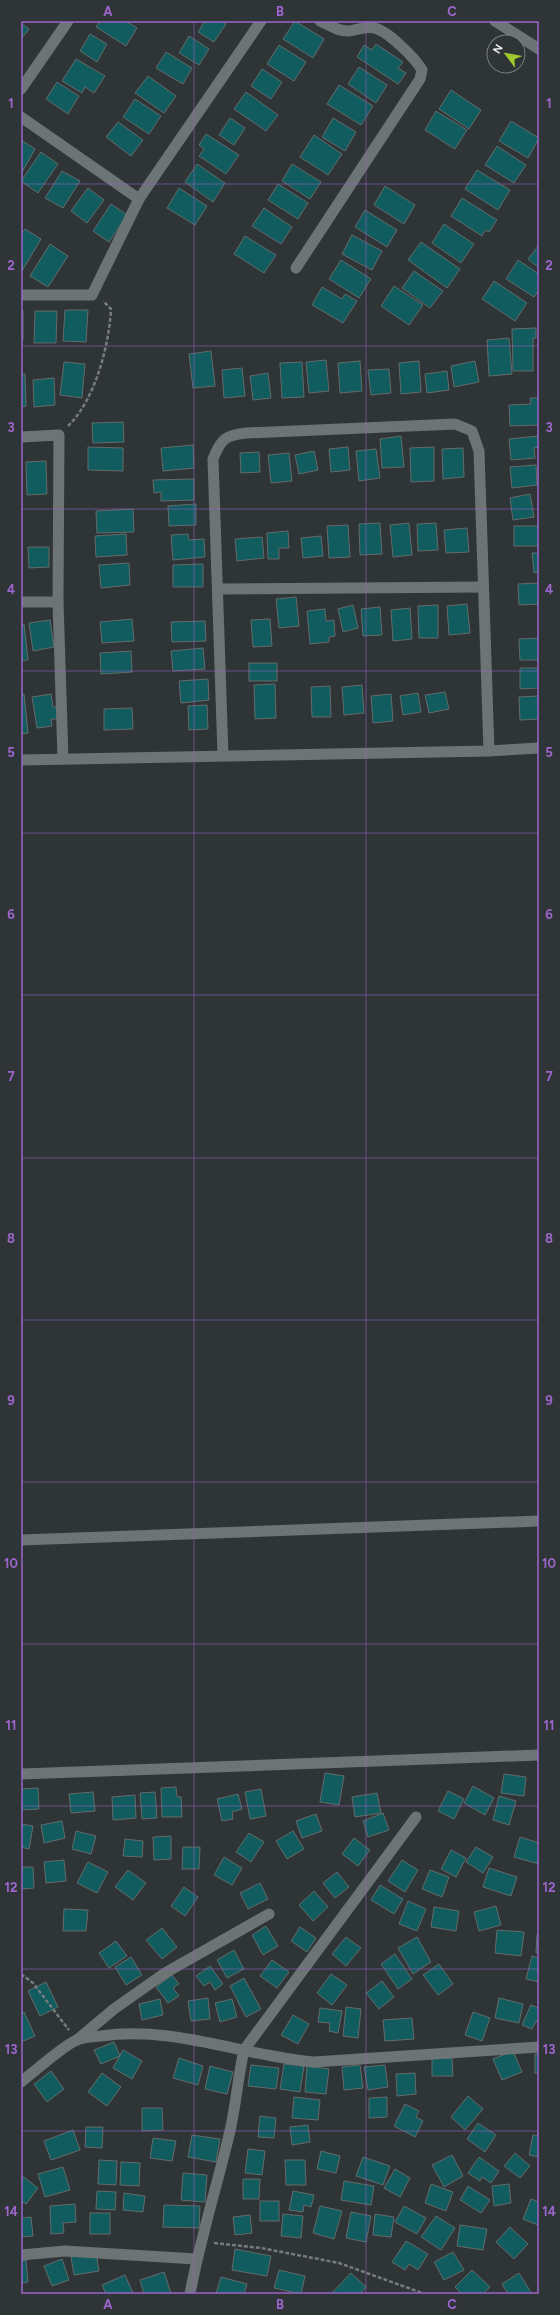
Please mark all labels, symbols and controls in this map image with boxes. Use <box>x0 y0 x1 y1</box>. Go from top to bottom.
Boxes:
text: A <box>103 4 113 19</box>
text: B <box>276 4 284 19</box>
text: C <box>447 4 457 19</box>
north arrow <box>486 34 526 74</box>
text: N <box>490 42 506 56</box>
text: 1 <box>8 96 14 111</box>
text: 1 <box>546 96 552 111</box>
text: 2 <box>7 258 15 273</box>
text: 2 <box>545 258 553 273</box>
text: 3 <box>7 420 15 435</box>
text: 3 <box>545 420 553 435</box>
text: 4 <box>7 582 15 597</box>
text: 4 <box>545 582 553 597</box>
text: 5 <box>7 745 15 760</box>
text: 5 <box>545 745 553 760</box>
text: 6 <box>7 907 15 922</box>
text: 6 <box>545 907 553 922</box>
text: 7 <box>7 1069 15 1084</box>
text: 7 <box>545 1069 553 1084</box>
text: 8 <box>7 1231 15 1246</box>
text: 8 <box>545 1231 553 1246</box>
text: 9 <box>7 1393 15 1408</box>
text: 9 <box>545 1393 553 1408</box>
text: 10 <box>4 1556 18 1571</box>
text: 10 <box>542 1556 556 1571</box>
text: 11 <box>6 1718 16 1733</box>
text: 11 <box>544 1718 554 1733</box>
text: 12 <box>4 1880 18 1895</box>
text: 12 <box>542 1880 556 1895</box>
text: 13 <box>5 2042 17 2057</box>
text: 13 <box>543 2042 555 2057</box>
text: 14 <box>4 2204 18 2219</box>
text: 14 <box>542 2204 556 2219</box>
text: A <box>103 2297 113 2312</box>
text: B <box>276 2297 284 2312</box>
text: C <box>447 2297 457 2312</box>

